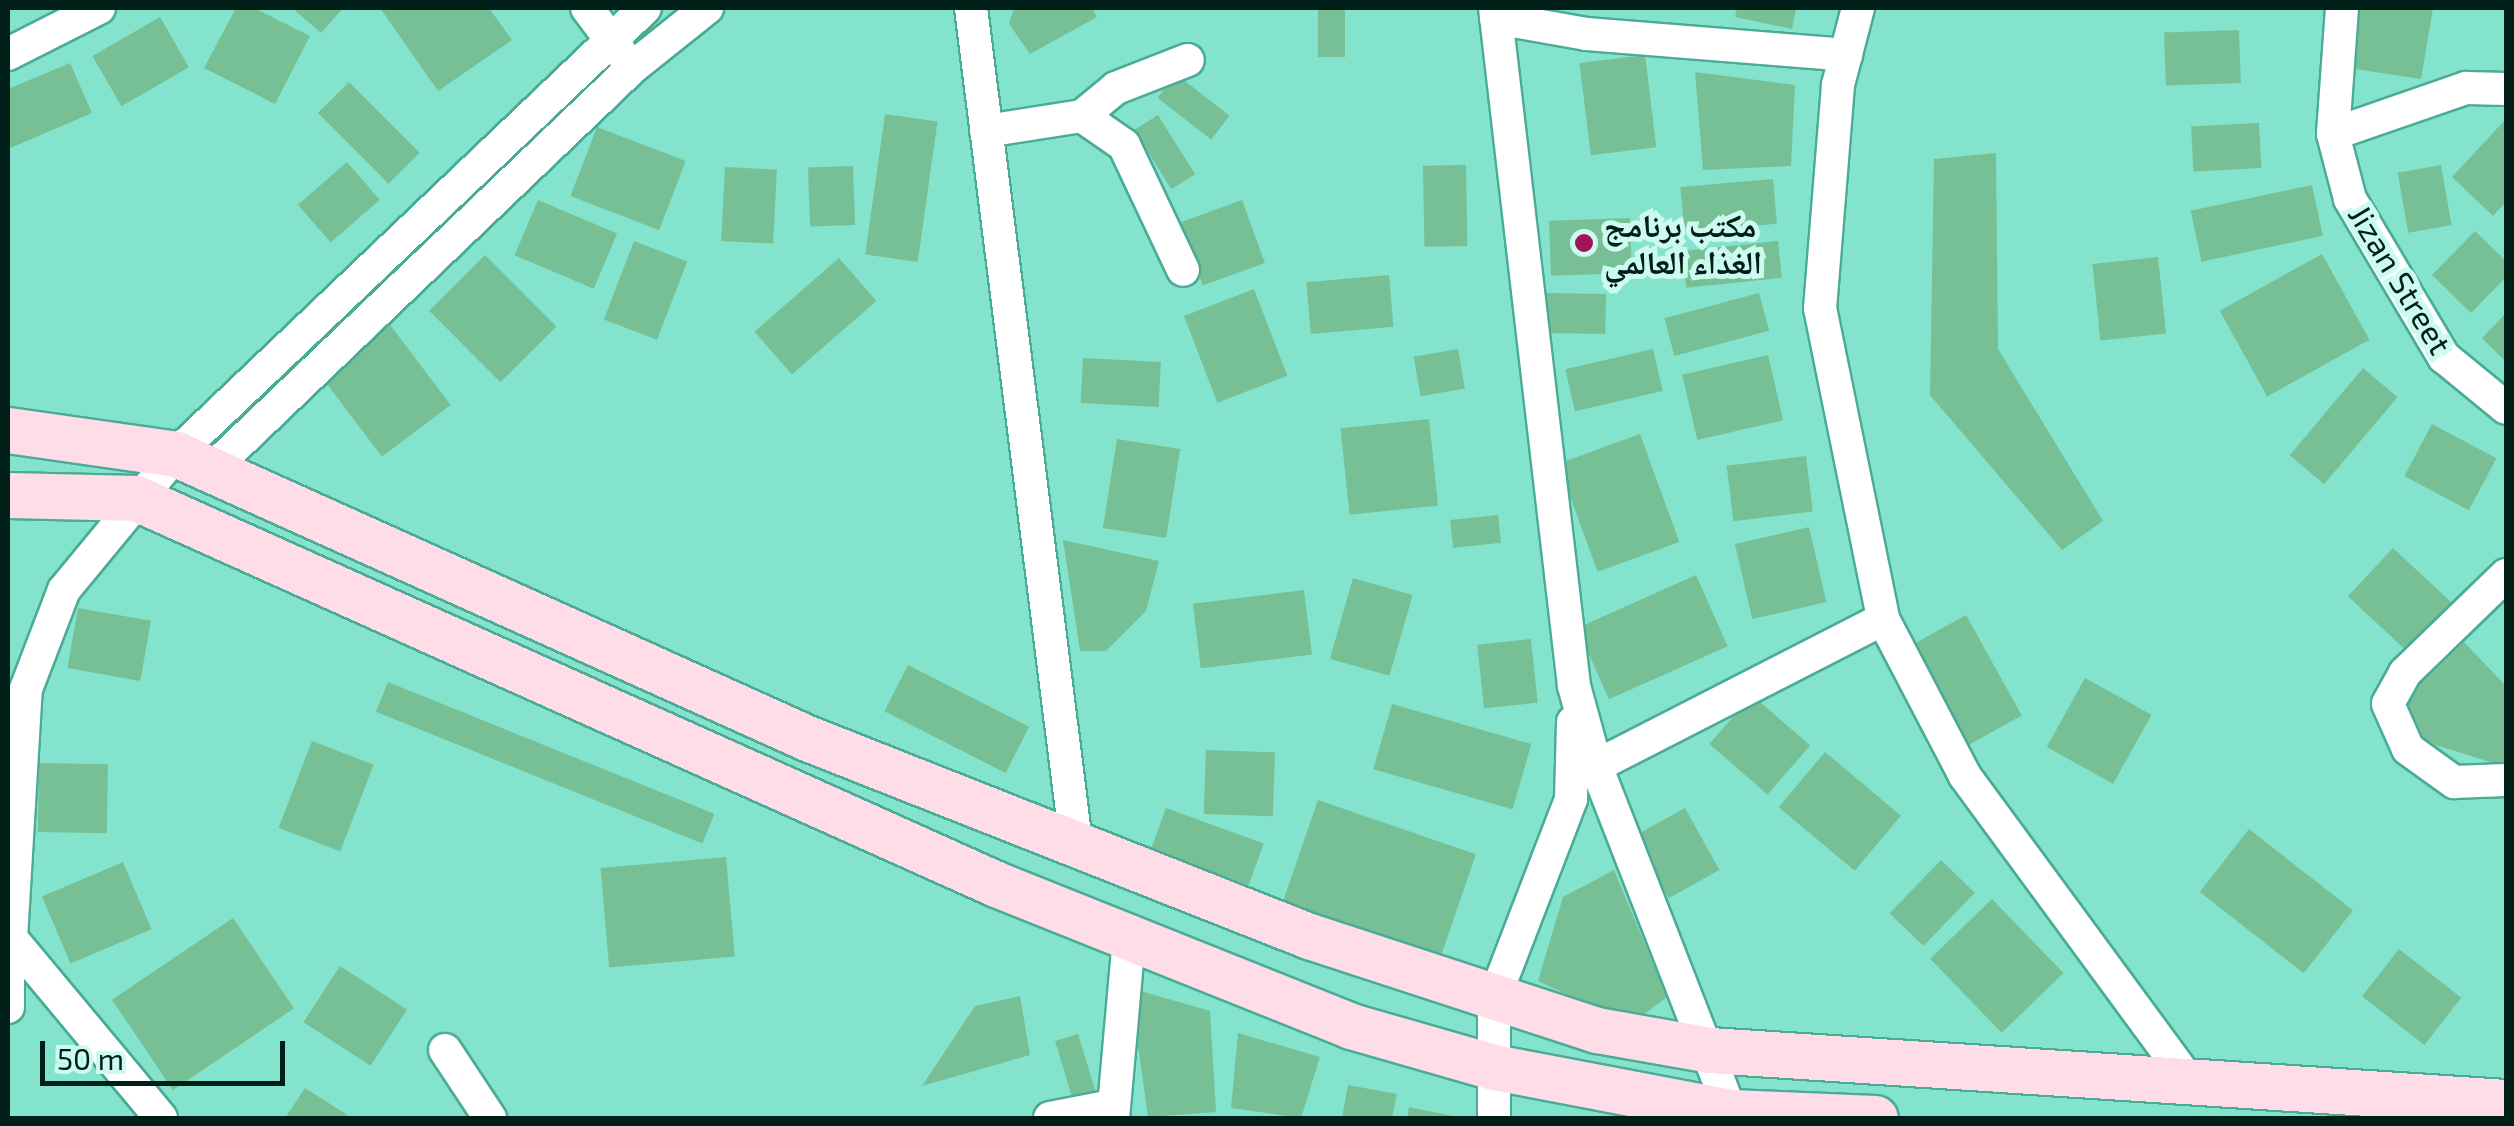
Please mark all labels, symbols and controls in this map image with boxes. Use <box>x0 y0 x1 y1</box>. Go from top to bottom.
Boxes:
street label: Jizan Street <box>2341 197 2461 361</box>
place label: مكتب برنامج الغذاء العالمي <box>1604 206 1762 281</box>
marker: مكتب برنامج الغذاء العالمي <box>1573 232 1595 254</box>
scale bar <box>45 1021 290 1083</box>
text: 50 m <box>57 1040 124 1076</box>

